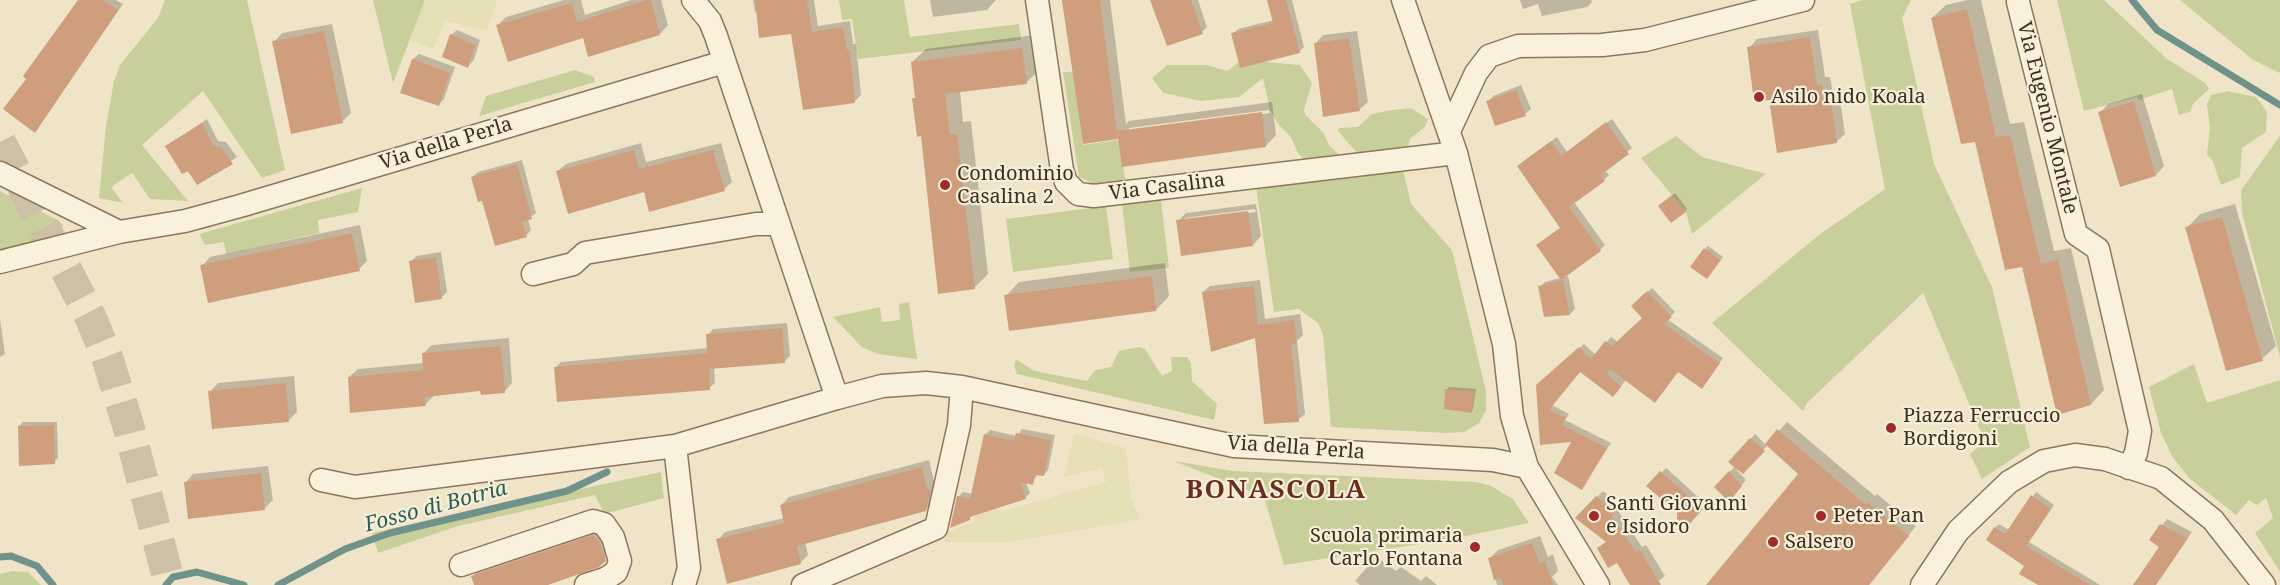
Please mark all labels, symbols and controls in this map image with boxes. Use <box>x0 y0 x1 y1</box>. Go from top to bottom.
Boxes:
street label: Via Eugenio Montale <box>2011 19 2083 217</box>
place label: Asilo nido Koala <box>1771 85 1926 109</box>
marker: Asilo nido Koala <box>1752 90 1766 104</box>
street label: Via della Perla <box>377 112 515 176</box>
place label: Condominio Casalina 2 <box>957 162 1074 209</box>
street label: Via Casalina <box>1108 168 1226 206</box>
marker: Condominio Casalina 2 <box>938 178 952 192</box>
place label: Piazza Ferruccio Bordigoni <box>1903 404 2060 451</box>
marker: Piazza Ferruccio Bordigoni <box>1884 421 1898 435</box>
street label: Via della Perla <box>1226 431 1366 465</box>
district label: BONASCOLA <box>1186 475 1366 507</box>
water label: Fosso di Botria <box>362 476 510 538</box>
place label: Santi Giovanni e Isidoro <box>1606 492 1747 539</box>
place label: Peter Pan <box>1833 504 1924 528</box>
marker: Santi Giovanni e Isidoro <box>1587 509 1601 523</box>
marker: Peter Pan <box>1814 509 1828 523</box>
place label: Scuola primaria Carlo Fontana <box>1310 524 1463 571</box>
place label: Salsero <box>1785 530 1854 554</box>
marker: Salsero <box>1766 535 1780 549</box>
marker: Scuola primaria Carlo Fontana <box>1468 540 1482 554</box>

